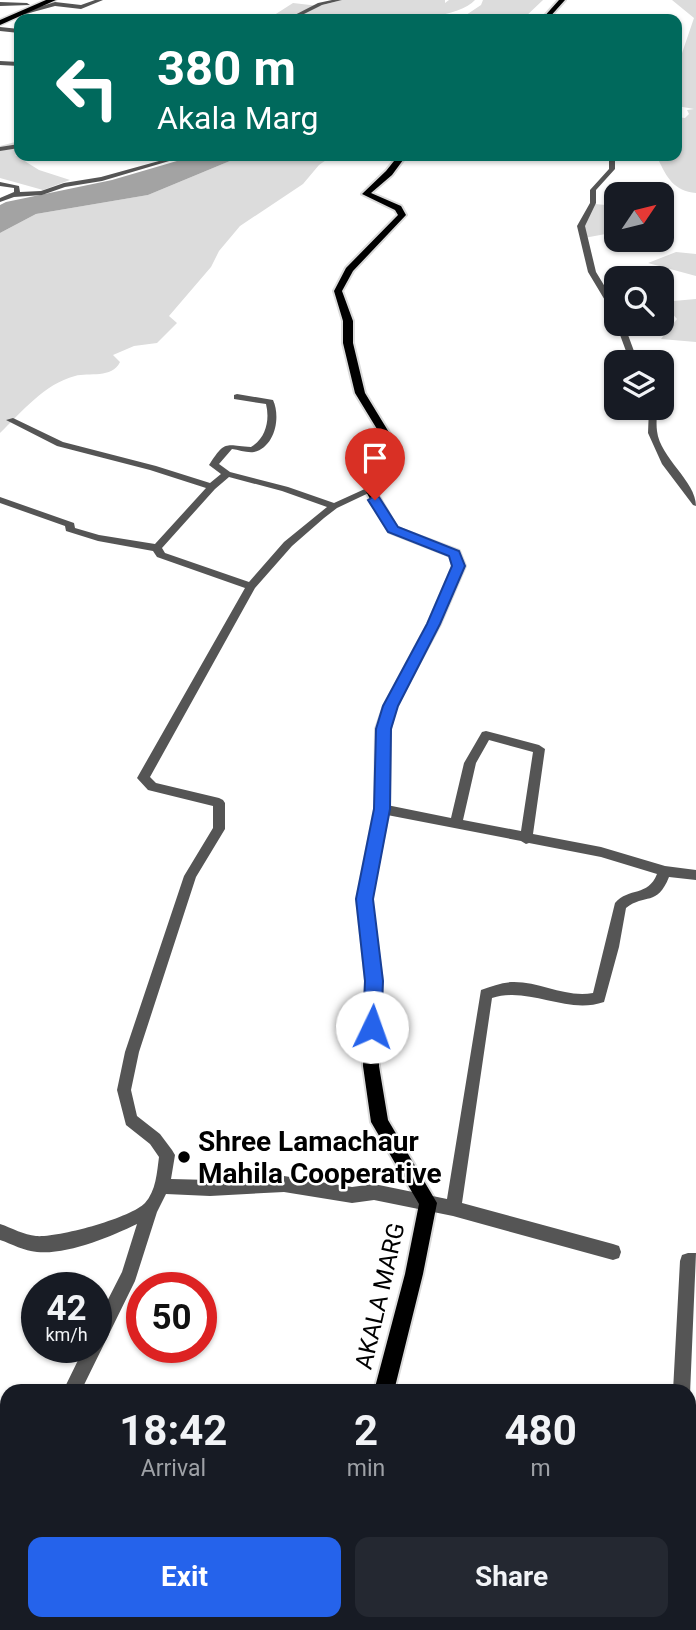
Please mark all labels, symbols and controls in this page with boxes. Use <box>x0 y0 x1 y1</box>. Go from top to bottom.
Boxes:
text: 380 m <box>157 40 296 97</box>
icon: left <box>42 42 133 133</box>
text: Akala Marg <box>157 99 318 137</box>
north arrow <box>604 182 674 252</box>
map controls <box>604 182 674 420</box>
button: search <box>604 266 674 336</box>
button: layers <box>604 350 674 420</box>
pin <box>345 428 405 500</box>
icon: arrive <box>356 439 394 477</box>
position arrow <box>335 990 409 1064</box>
place label: Shree Lamachaur Mahila Cooperative <box>198 1125 442 1190</box>
marker: Shree Lamachaur Mahila Cooperative <box>176 1149 192 1165</box>
street label: AKALA MARG <box>350 1220 410 1372</box>
speed limit sign: 50 <box>126 1272 217 1363</box>
text: 42 <box>46 1288 87 1329</box>
text: km/h <box>45 1324 88 1345</box>
text: 18:42 <box>119 1406 227 1455</box>
text: 2 <box>354 1406 378 1455</box>
text: 480 <box>504 1406 577 1455</box>
text: Arrival <box>141 1455 206 1482</box>
text: min <box>347 1455 385 1482</box>
text: m <box>531 1455 551 1482</box>
button: Exit <box>28 1537 341 1617</box>
button: Share <box>355 1537 668 1617</box>

